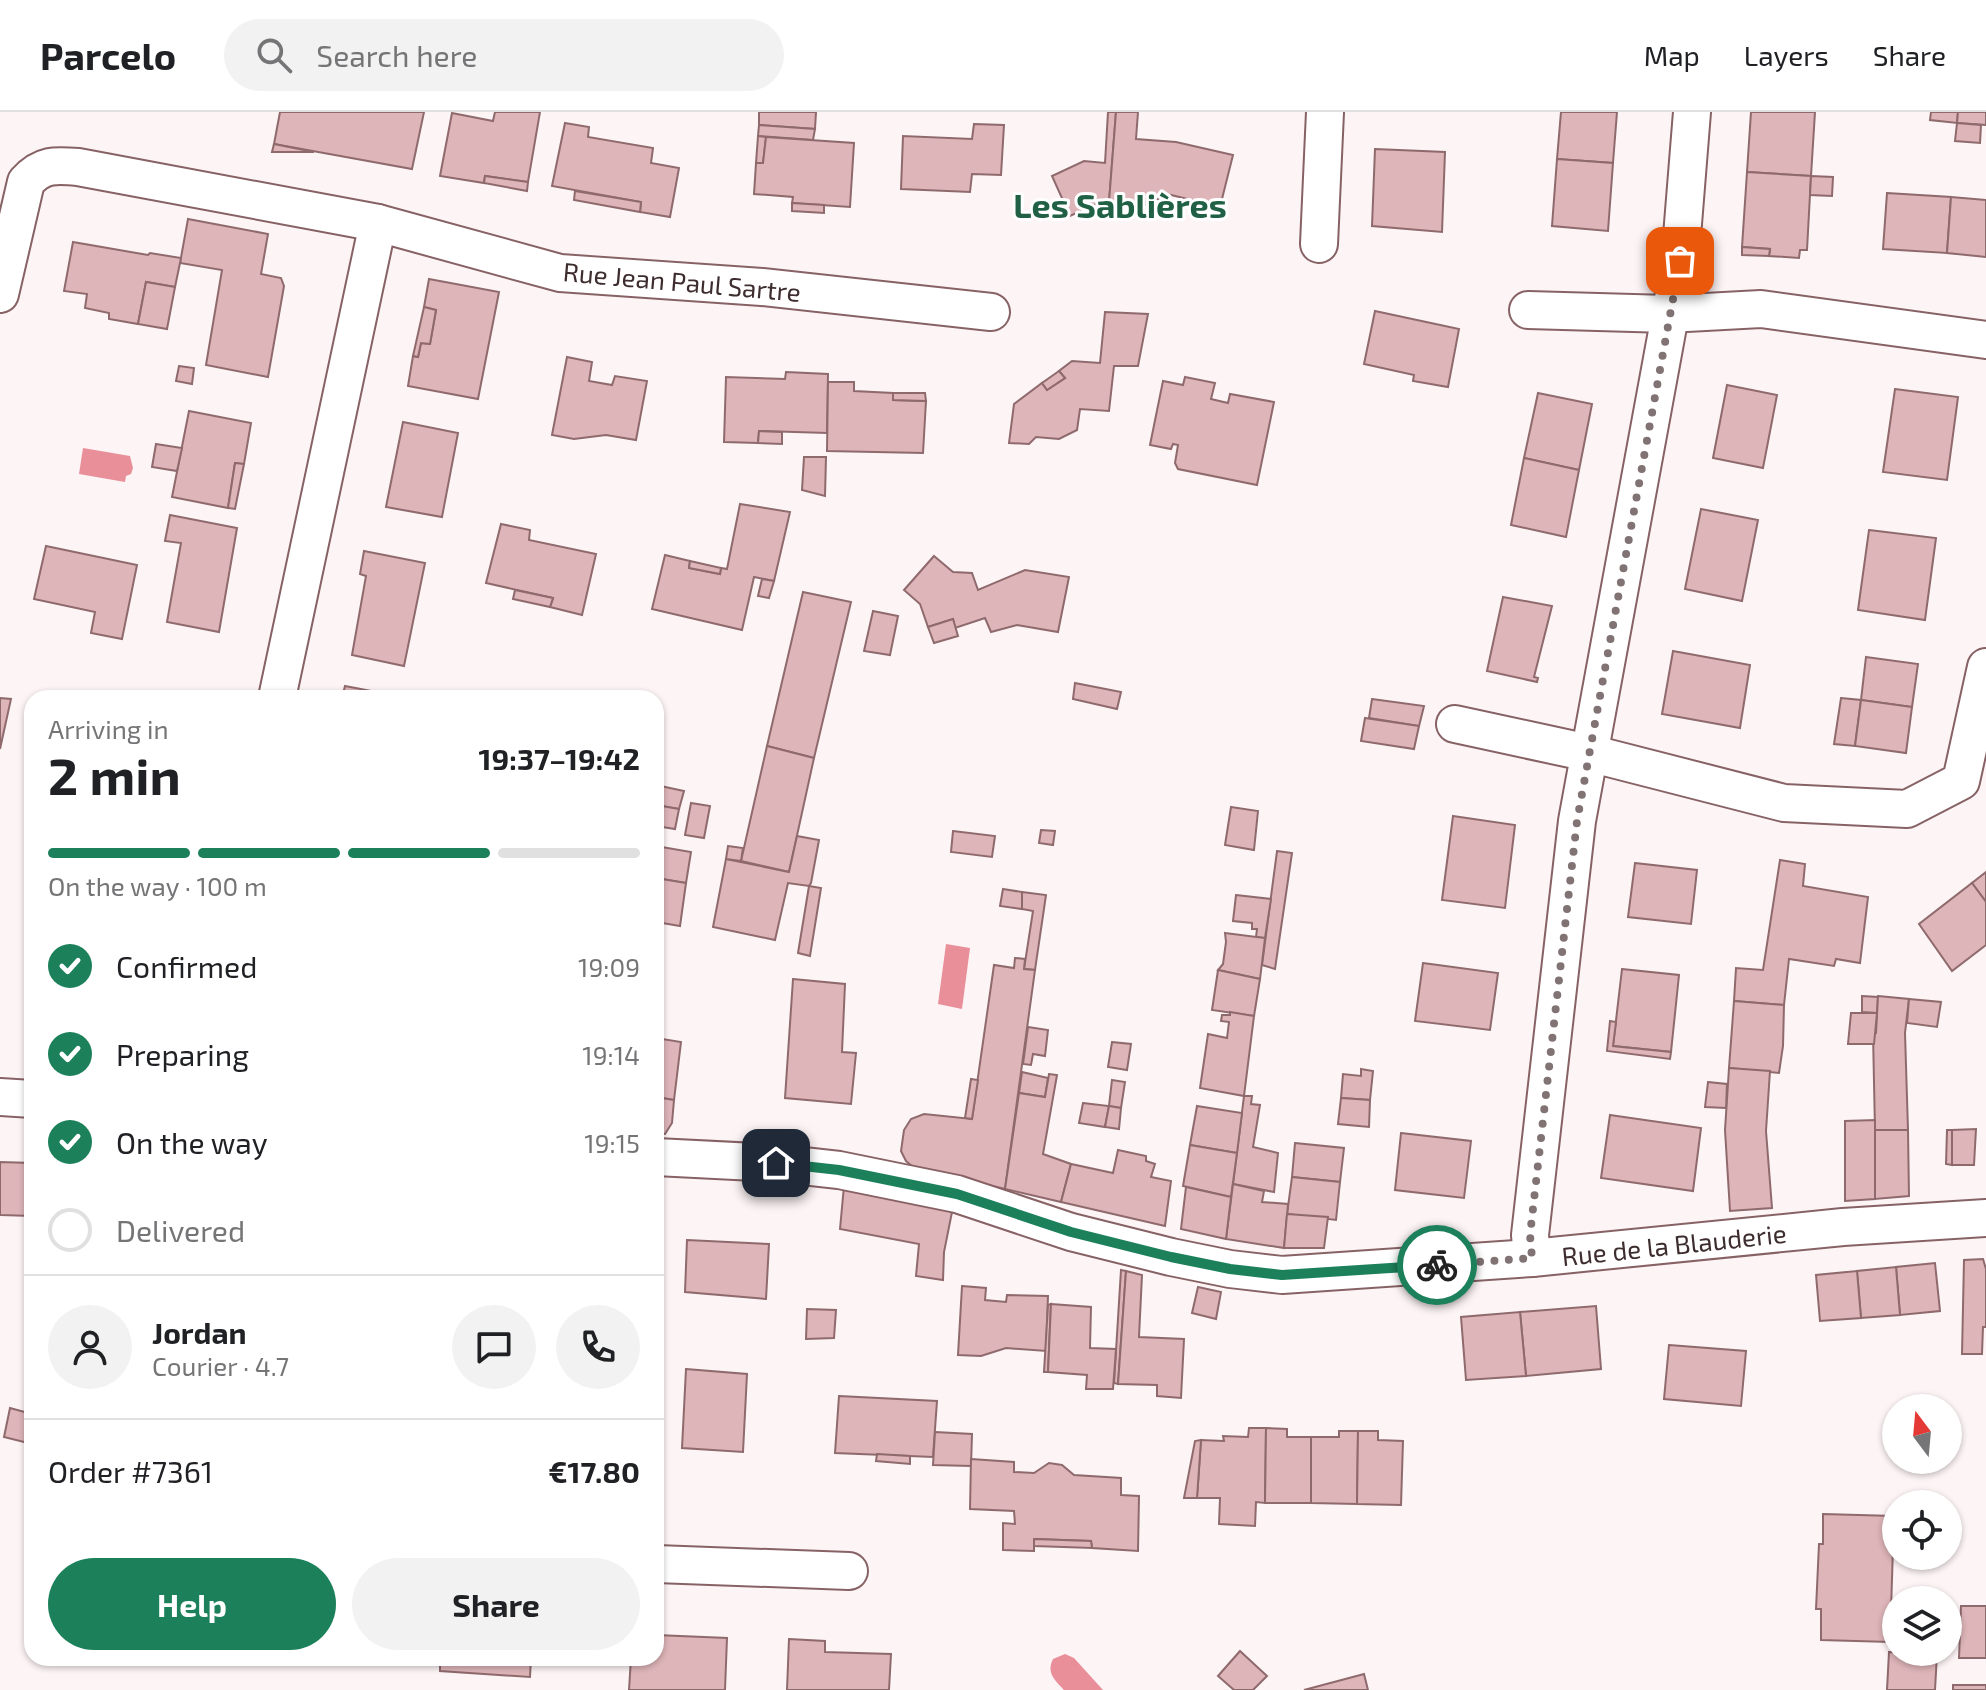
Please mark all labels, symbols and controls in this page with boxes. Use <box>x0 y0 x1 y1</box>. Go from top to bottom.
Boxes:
search box <box>224 19 784 91</box>
text: Parcelo <box>40 32 176 78</box>
icon: search <box>252 33 296 77</box>
text: Search here <box>316 37 477 73</box>
text: Map <box>1644 38 1700 72</box>
text: Layers <box>1744 38 1829 72</box>
text: Share <box>1873 38 1946 72</box>
district label: Les Sablières <box>1013 184 1227 225</box>
pin <box>1646 227 1714 295</box>
icon: bag <box>1658 239 1702 283</box>
street label: Rue Jean Paul Sartre <box>562 255 802 307</box>
text: Arriving in <box>48 713 169 744</box>
text: 19:37–19:42 <box>479 740 640 776</box>
text: 2 min <box>48 743 181 805</box>
text: On the way · 100 m <box>48 870 267 901</box>
icon: check <box>48 944 92 988</box>
text: Confirmed <box>116 948 257 984</box>
text: 19:09 <box>578 951 640 982</box>
icon: check <box>48 1032 92 1076</box>
text: Preparing <box>116 1036 249 1072</box>
text: 19:14 <box>582 1039 640 1070</box>
icon: check <box>48 1120 92 1164</box>
text: On the way <box>116 1124 268 1160</box>
text: 19:15 <box>584 1127 640 1158</box>
pin <box>742 1129 810 1197</box>
icon: home <box>754 1141 798 1185</box>
text: Delivered <box>116 1212 245 1248</box>
street label: Rue de la Blauderie <box>1560 1217 1788 1271</box>
courier <box>1397 1225 1477 1305</box>
icon: bike <box>1415 1243 1459 1287</box>
button: person <box>48 1305 132 1389</box>
button: chat <box>452 1305 536 1389</box>
button: phone <box>556 1305 640 1389</box>
text: Jordan <box>152 1314 247 1350</box>
text: Courier · 4.7 <box>152 1350 289 1381</box>
north arrow <box>1882 1394 1962 1474</box>
map controls <box>1882 1394 1962 1666</box>
text: Order #7361 <box>48 1453 213 1489</box>
text: €17.80 <box>548 1453 640 1489</box>
button: locate <box>1882 1490 1962 1570</box>
button: Help <box>48 1558 336 1650</box>
button: Share <box>352 1558 640 1650</box>
button: layers <box>1882 1586 1962 1666</box>

